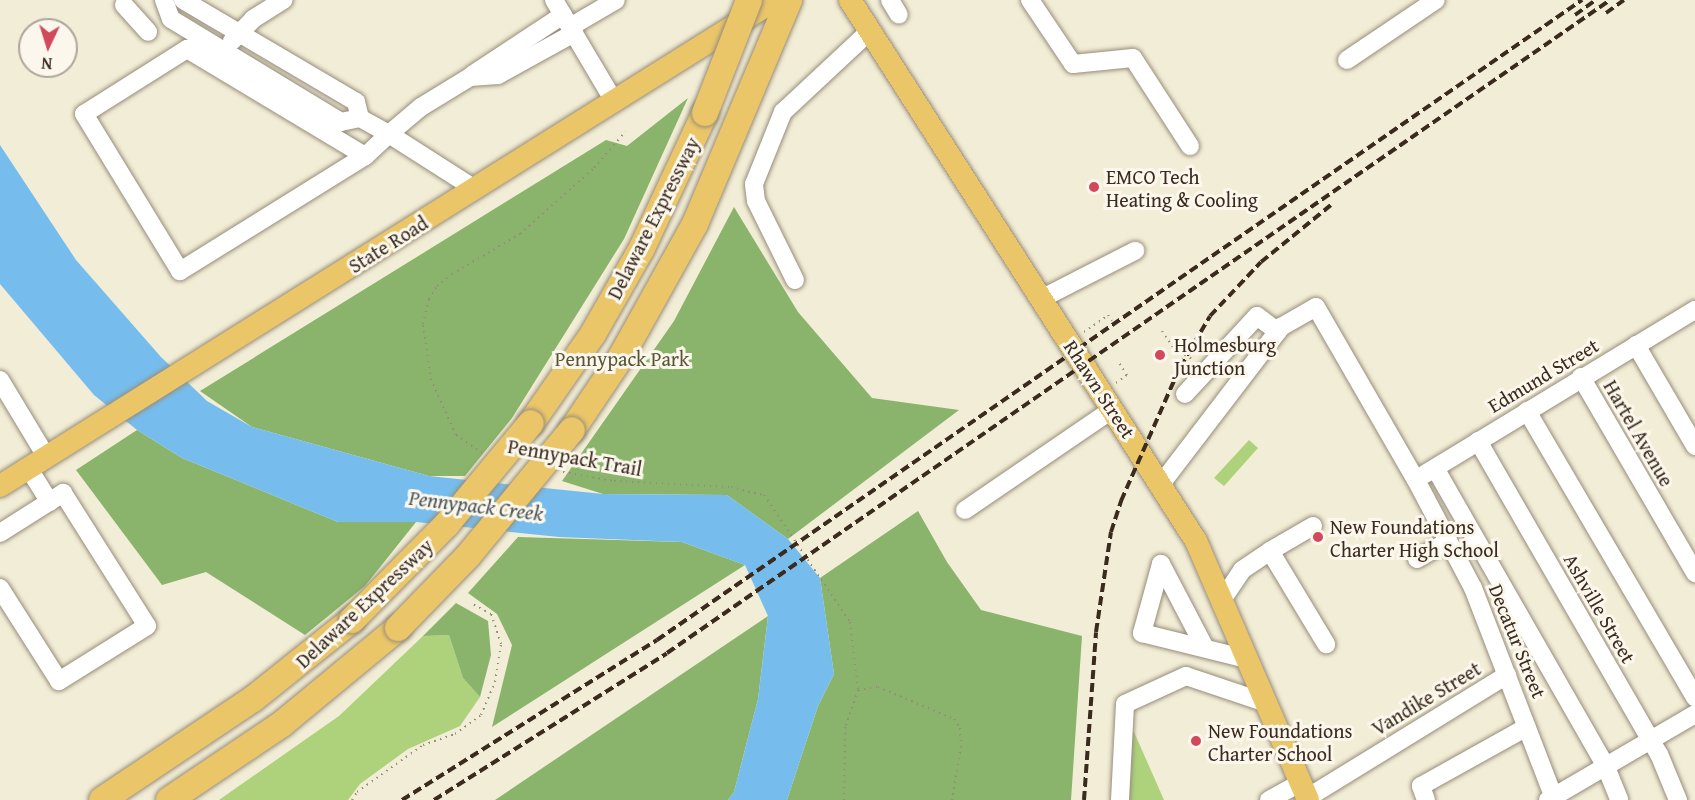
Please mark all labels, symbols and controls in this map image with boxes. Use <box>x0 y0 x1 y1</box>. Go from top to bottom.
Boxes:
north arrow <box>18 18 78 78</box>
text: N <box>41 52 53 76</box>
street label: Delaware Expressway <box>602 133 704 303</box>
place label: EMCO Tech Heating & Cooling <box>1106 164 1258 211</box>
marker: EMCO Tech Heating & Cooling <box>1087 180 1101 194</box>
street label: State Road <box>344 210 432 278</box>
place label: Holmesburg Junction <box>1174 332 1276 379</box>
street label: Edmund Street <box>1483 333 1603 417</box>
street label: Rhawn Street <box>1059 335 1141 443</box>
park label: Pennypack Park <box>555 346 689 370</box>
marker: Holmesburg Junction <box>1151 346 1169 364</box>
street label: Hartel Avenue <box>1599 376 1679 490</box>
street label: Pennypack Trail <box>506 433 644 481</box>
water label: Pennypack Creek <box>407 485 545 527</box>
place label: New Foundations Charter High School <box>1330 514 1499 561</box>
marker: New Foundations Charter High School <box>1311 530 1325 544</box>
street label: Delaware Expressway <box>290 533 438 673</box>
street label: Ashville Street <box>1559 549 1641 667</box>
street label: Decatur Street <box>1484 580 1552 702</box>
street label: Vandike Street <box>1367 656 1485 740</box>
place label: New Foundations Charter School <box>1208 718 1352 765</box>
marker: New Foundations Charter School <box>1189 734 1203 748</box>

